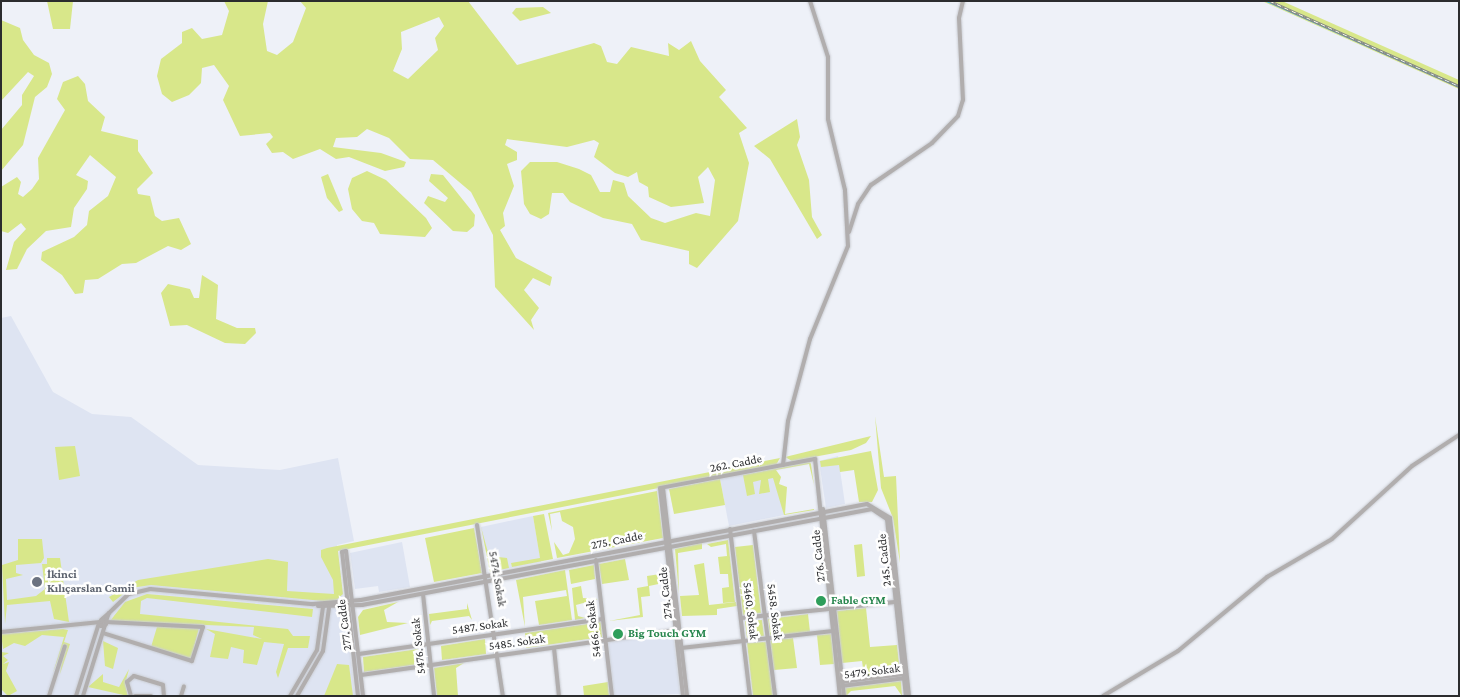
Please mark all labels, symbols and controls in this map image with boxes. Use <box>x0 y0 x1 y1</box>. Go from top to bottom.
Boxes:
street label: 262. Cadde <box>709 452 763 476</box>
street label: 275. Cadde <box>590 529 644 553</box>
street label: 276. Cadde <box>809 529 829 583</box>
street label: 245. Cadde <box>875 533 895 587</box>
street label: 5474. Sokak <box>485 550 509 608</box>
street label: 274. Cadde <box>656 566 676 620</box>
place label: İkinci Kılıçarslan Camii <box>47 568 135 596</box>
marker: İkinci Kılıçarslan Camii <box>31 576 43 588</box>
street label: 5460. Sokak <box>739 581 761 641</box>
street label: 5458. Sokak <box>763 583 785 641</box>
place label: Fable GYM <box>831 594 886 608</box>
marker: Fable GYM <box>815 595 827 607</box>
street label: 277. Cadde <box>335 599 355 651</box>
street label: 5466. Sokak <box>583 600 605 658</box>
street label: 5487. Sokak <box>451 616 509 638</box>
street label: 5476. Sokak <box>409 617 429 675</box>
place label: Big Touch GYM <box>628 627 706 641</box>
marker: Big Touch GYM <box>612 628 624 640</box>
street label: 5485. Sokak <box>488 632 546 654</box>
street label: 5479. Sokak <box>843 661 901 683</box>

